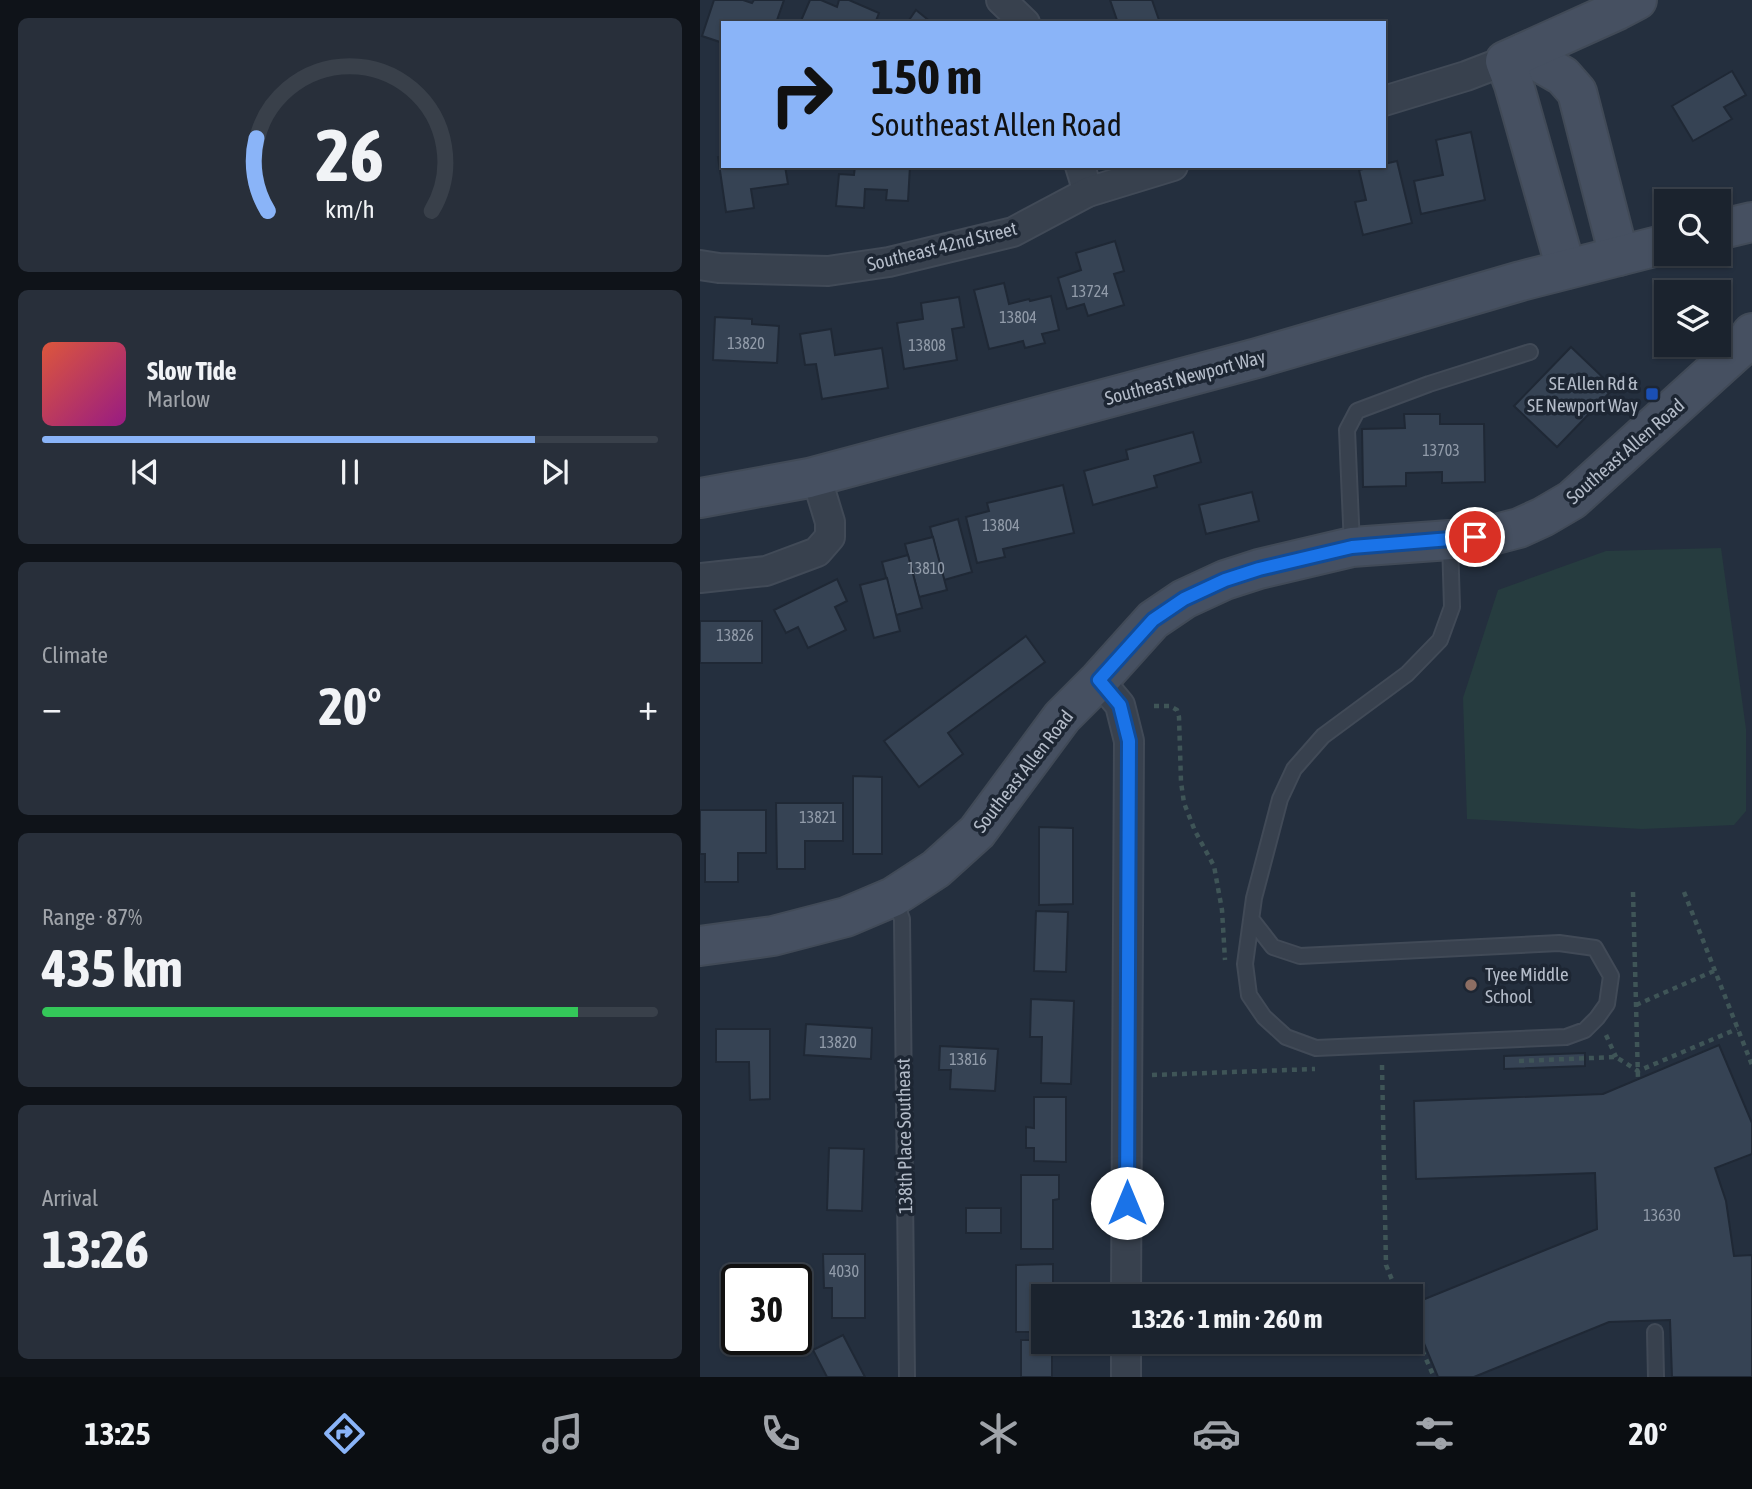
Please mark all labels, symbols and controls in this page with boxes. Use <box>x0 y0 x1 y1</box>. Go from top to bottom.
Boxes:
text: 150 m <box>871 48 982 104</box>
icon: right <box>756 49 847 140</box>
text: Southeast Allen Road <box>871 106 1122 143</box>
text: 26 <box>316 113 384 196</box>
map controls <box>1654 189 1731 357</box>
button: search <box>1654 189 1731 266</box>
text: km/h <box>325 195 375 223</box>
street label: Southeast 42nd Street <box>865 217 1019 275</box>
button: layers <box>1654 280 1731 357</box>
house number: 13724 <box>1071 282 1109 300</box>
house number: 13804 <box>999 308 1037 326</box>
house number: 13820 <box>727 334 765 352</box>
house number: 13808 <box>908 336 946 354</box>
street label: Southeast Newport Way <box>1102 345 1268 409</box>
text: Slow Tide <box>147 356 237 386</box>
place label: SE Allen Rd & SE Newport Way <box>1527 372 1638 416</box>
text: Marlow <box>147 386 210 412</box>
marker: SE Allen Rd & SE Newport Way <box>1644 386 1660 402</box>
street label: Southeast Allen Road <box>1562 394 1688 508</box>
house number: 13703 <box>1422 441 1460 459</box>
icon: previous <box>126 453 164 491</box>
icon: pause <box>331 453 369 491</box>
icon: next <box>536 453 574 491</box>
pin <box>1445 507 1505 567</box>
house number: 13804 <box>982 516 1020 534</box>
icon: arrive <box>1456 518 1494 556</box>
house number: 13810 <box>907 559 945 577</box>
house number: 13826 <box>716 626 754 644</box>
text: Climate <box>42 642 108 668</box>
text: 20° <box>318 676 382 736</box>
text: − <box>42 685 62 728</box>
text: + <box>638 685 658 728</box>
street label: Southeast Allen Road <box>968 706 1078 836</box>
house number: 13821 <box>799 808 837 826</box>
text: Range · 87% <box>42 904 142 930</box>
text: 435 km <box>42 938 183 998</box>
place label: Tyee Middle School <box>1485 963 1569 1007</box>
marker: Tyee Middle School <box>1463 977 1479 993</box>
house number: 13820 <box>819 1033 857 1051</box>
house number: 13816 <box>949 1050 987 1068</box>
street label: 138th Place Southeast <box>892 1058 916 1214</box>
position arrow <box>1090 1166 1164 1240</box>
text: Arrival <box>42 1185 98 1211</box>
house number: 13630 <box>1643 1206 1681 1224</box>
text: 13:26 <box>42 1219 149 1279</box>
house number: 4030 <box>829 1262 859 1280</box>
speed limit sign: 30 <box>721 1264 812 1355</box>
text: 13:26 · 1 min · 260 m <box>1132 1304 1322 1334</box>
icon: directions <box>320 1409 369 1458</box>
icon: music <box>538 1409 587 1458</box>
icon: phone <box>756 1409 805 1458</box>
icon: climate <box>974 1409 1023 1458</box>
icon: car <box>1192 1409 1241 1458</box>
icon: filters <box>1410 1409 1459 1458</box>
text: 13:25 <box>85 1415 150 1452</box>
text: 20° <box>1628 1415 1667 1452</box>

